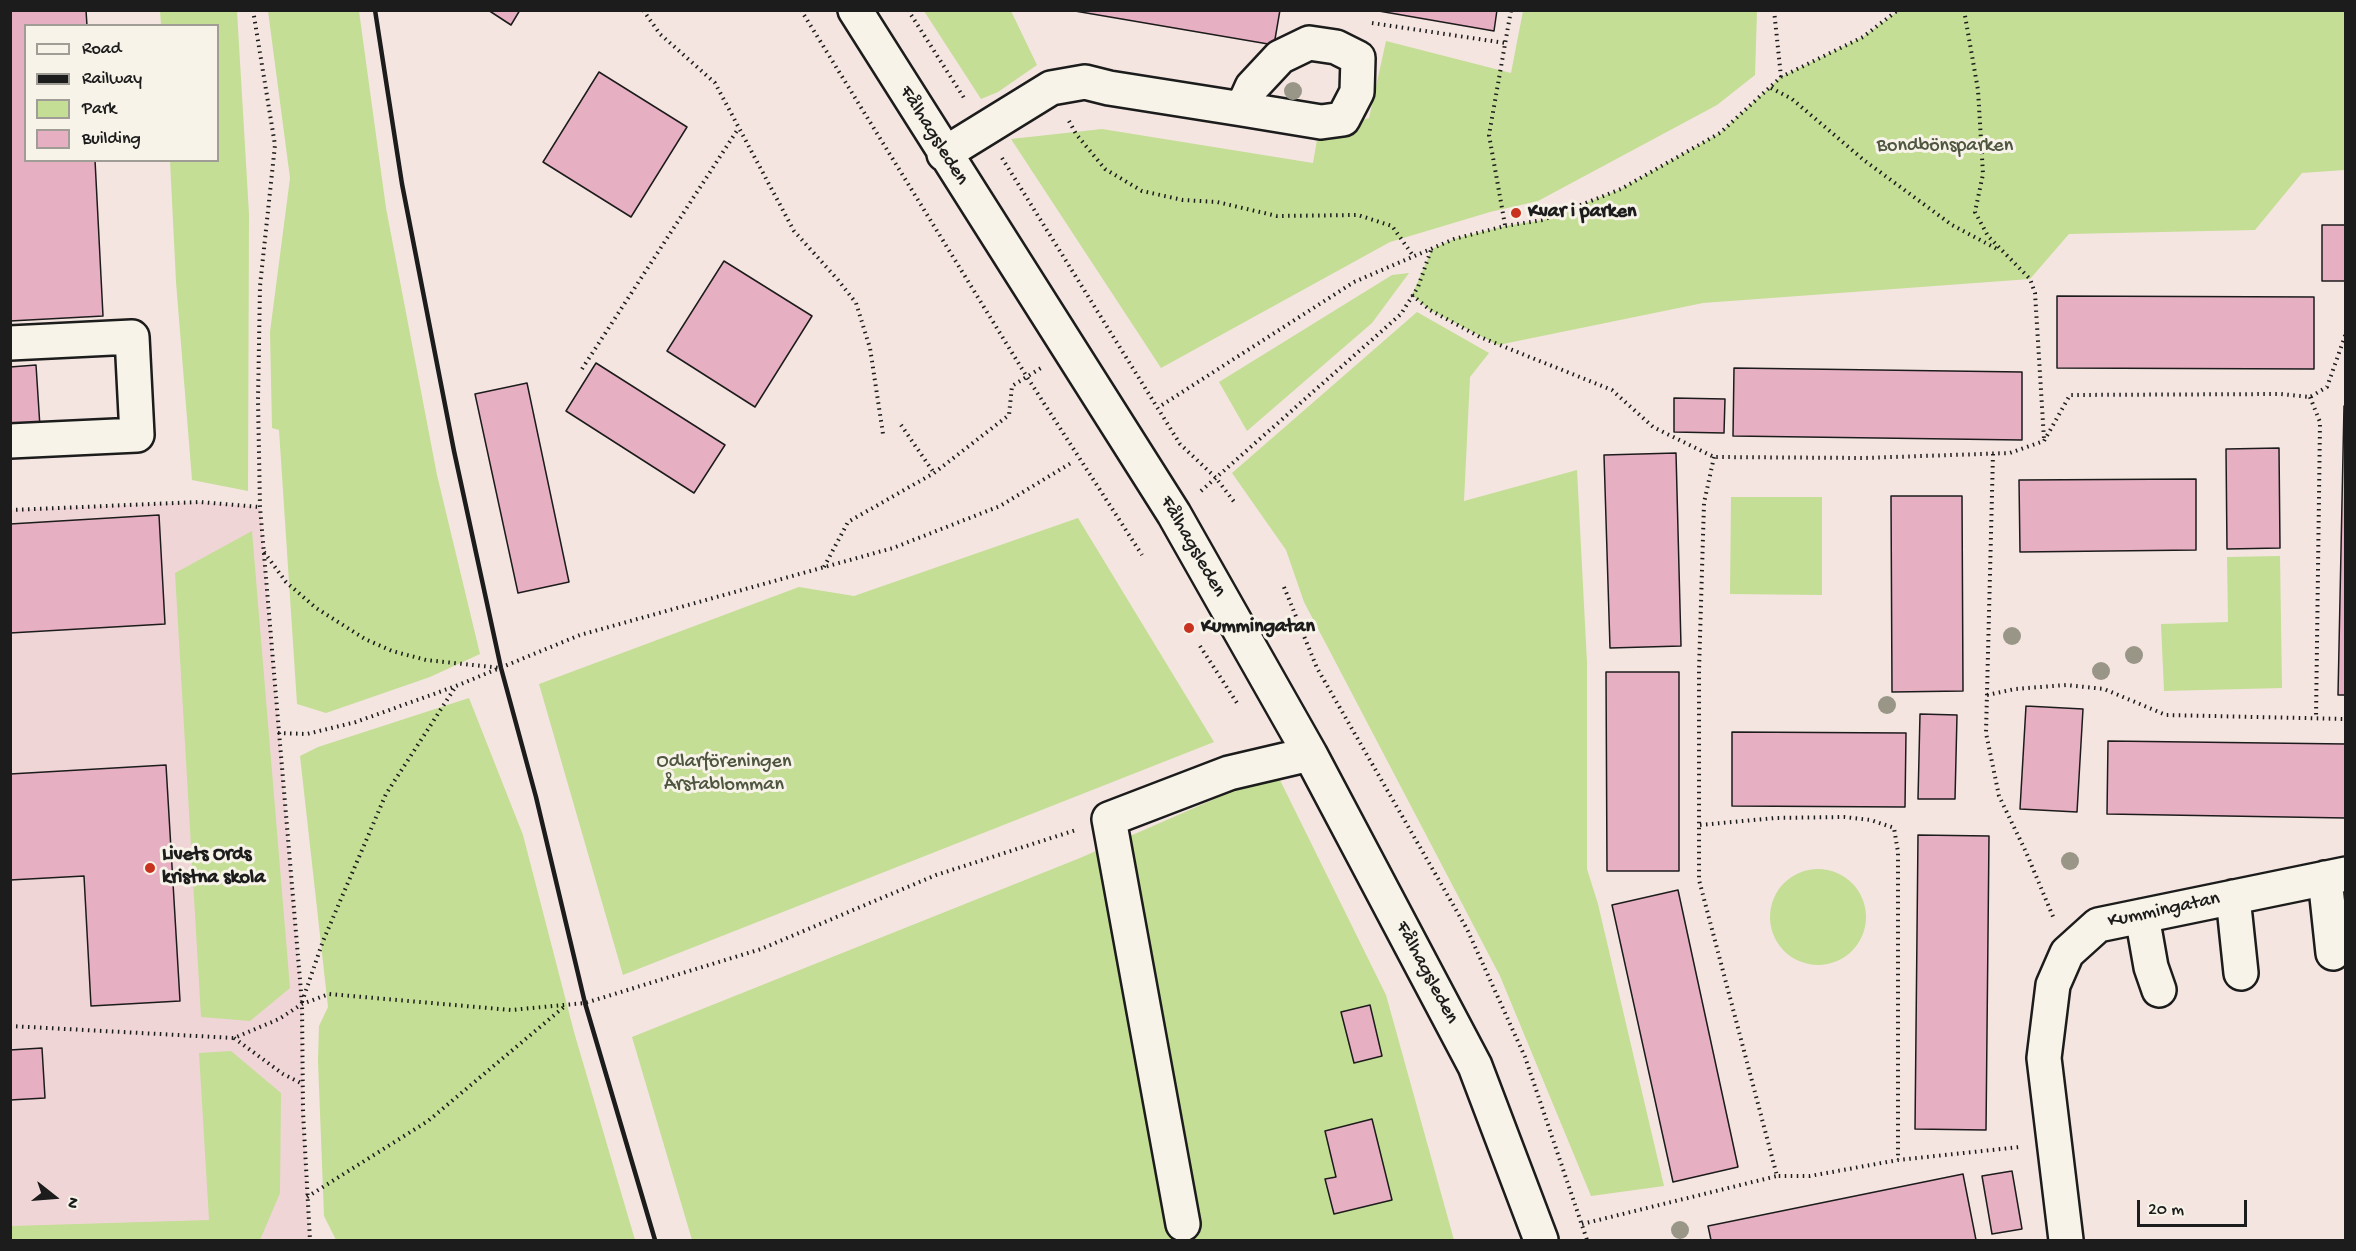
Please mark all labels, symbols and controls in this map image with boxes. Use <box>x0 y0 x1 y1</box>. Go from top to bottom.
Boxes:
legend <box>24 24 219 162</box>
text: Road <box>82 39 121 60</box>
text: Railway <box>82 69 142 90</box>
street label: Fålhagsleden <box>893 82 973 190</box>
text: Park <box>82 99 116 120</box>
text: Building <box>82 129 141 150</box>
park label: Bondbönsparken <box>1877 135 2013 159</box>
place label: Kvar i parken <box>1528 201 1637 225</box>
marker: Kvar i parken <box>1509 206 1523 220</box>
street label: Fålhagsleden <box>1153 492 1231 602</box>
place label: Kummingatan <box>1201 616 1315 640</box>
marker: Kummingatan <box>1182 621 1196 635</box>
park label: Odlarföreningen Årstablomman <box>657 751 791 798</box>
place label: Livets Ords kristna skola <box>162 844 265 891</box>
marker: Livets Ords kristna skola <box>143 861 157 875</box>
street label: Kummingatan <box>2106 887 2222 935</box>
street label: Fålhagsleden <box>1389 918 1463 1028</box>
north arrow <box>24 1167 84 1227</box>
scale bar <box>2140 1188 2250 1226</box>
text: N <box>61 1195 82 1210</box>
text: 20 m <box>2148 1200 2184 1221</box>

